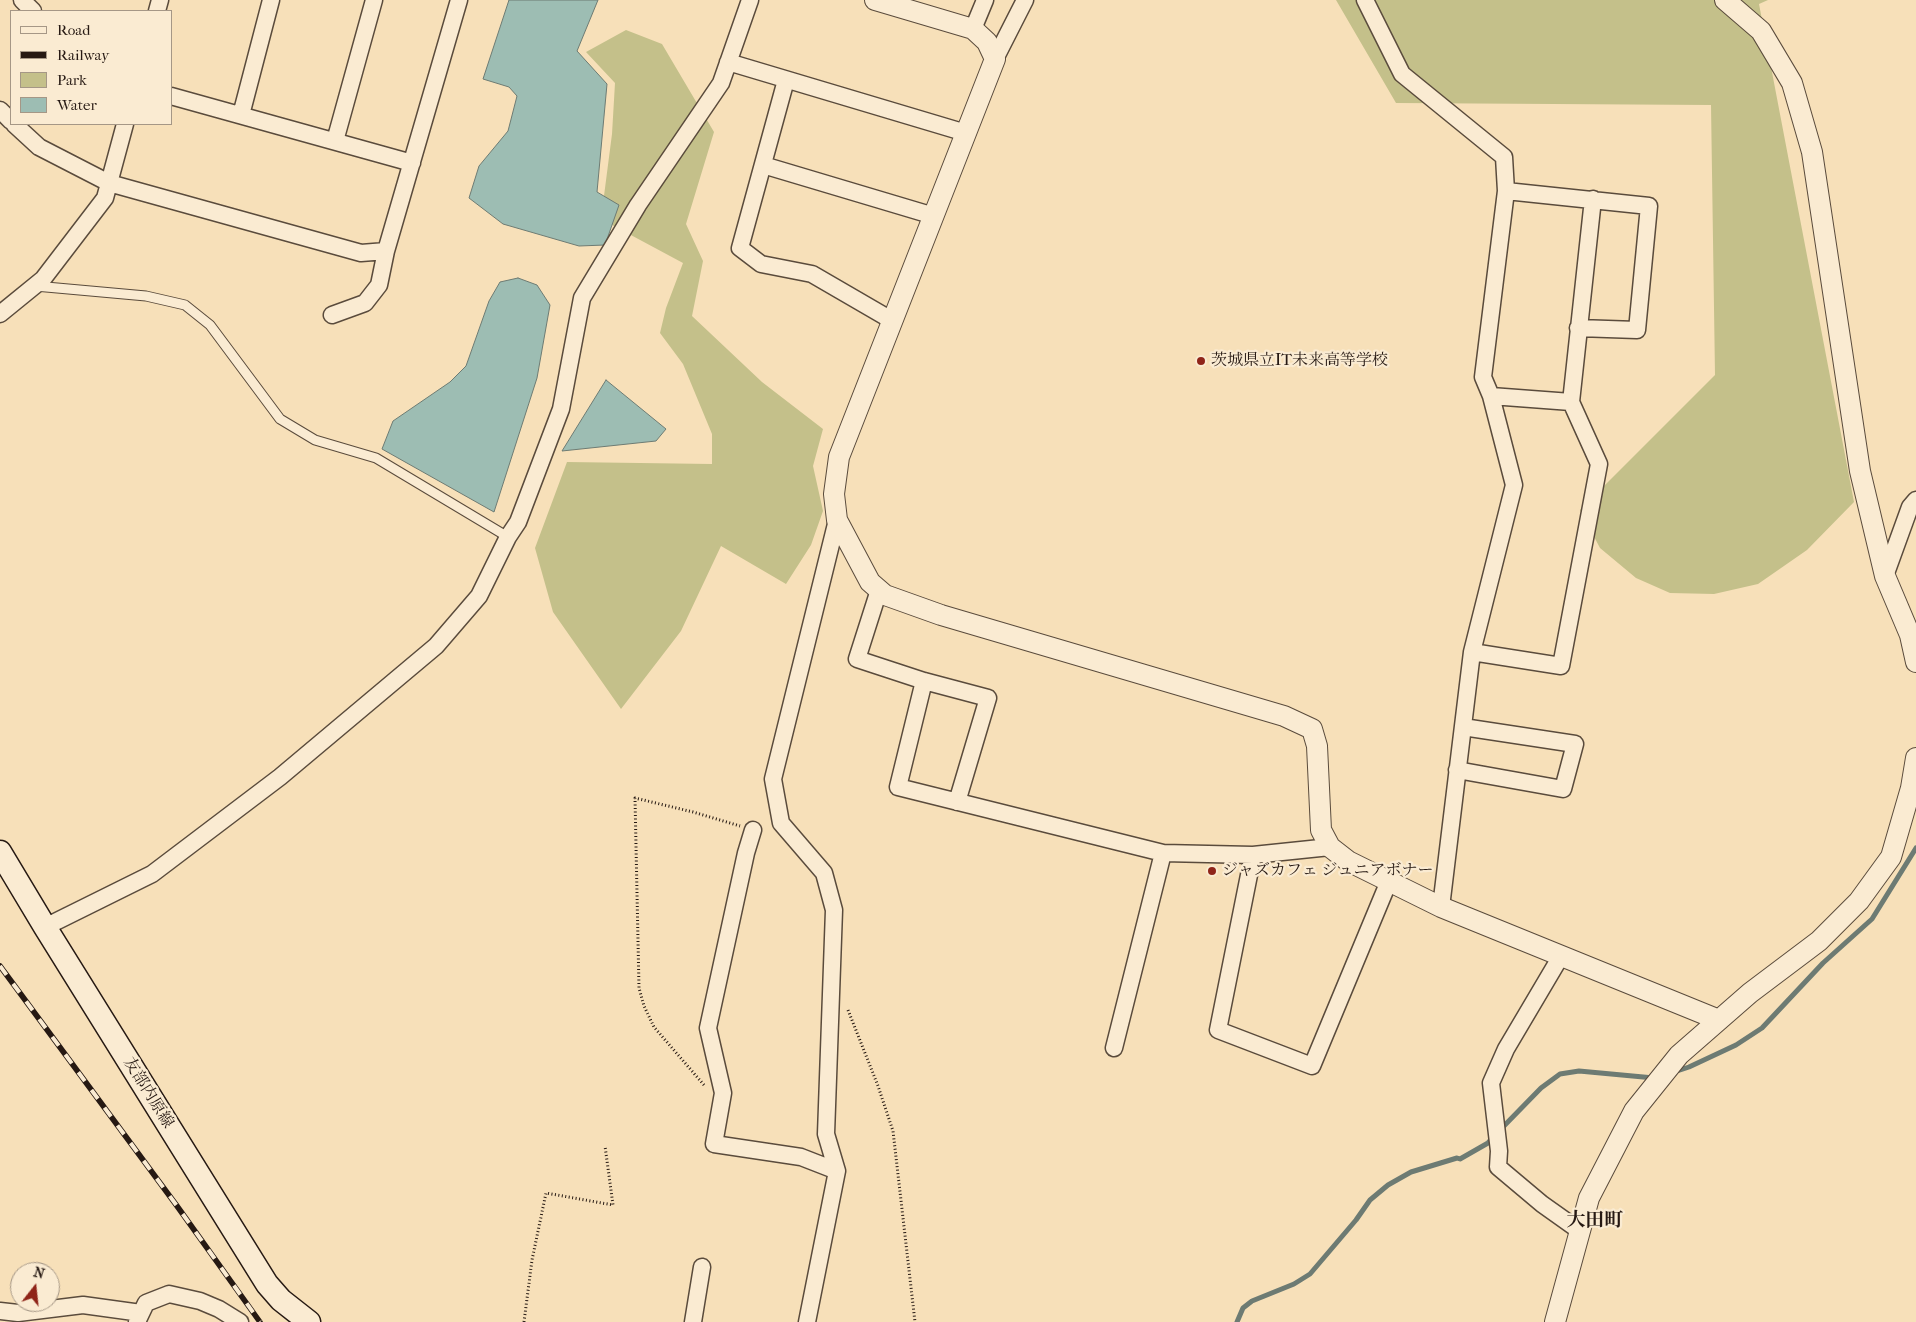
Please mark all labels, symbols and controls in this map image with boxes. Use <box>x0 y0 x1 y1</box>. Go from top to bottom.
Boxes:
legend <box>10 10 172 125</box>
text: Road <box>57 21 90 39</box>
text: Railway <box>57 46 109 64</box>
text: Park <box>57 71 87 89</box>
text: Water <box>57 96 97 114</box>
place label: 茨城県立IT未来高等学校 <box>1211 351 1388 371</box>
marker: 茨城県立IT未来高等学校 <box>1195 355 1207 367</box>
place label: ジャズカフェ ジュニアボナー <box>1222 861 1433 881</box>
marker: ジャズカフェ ジュニアボナー <box>1206 865 1218 877</box>
street label: 友部内原線 <box>119 1054 177 1132</box>
district label: 大田町 <box>1567 1210 1623 1232</box>
north arrow <box>10 1262 60 1312</box>
text: N <box>32 1263 46 1283</box>

